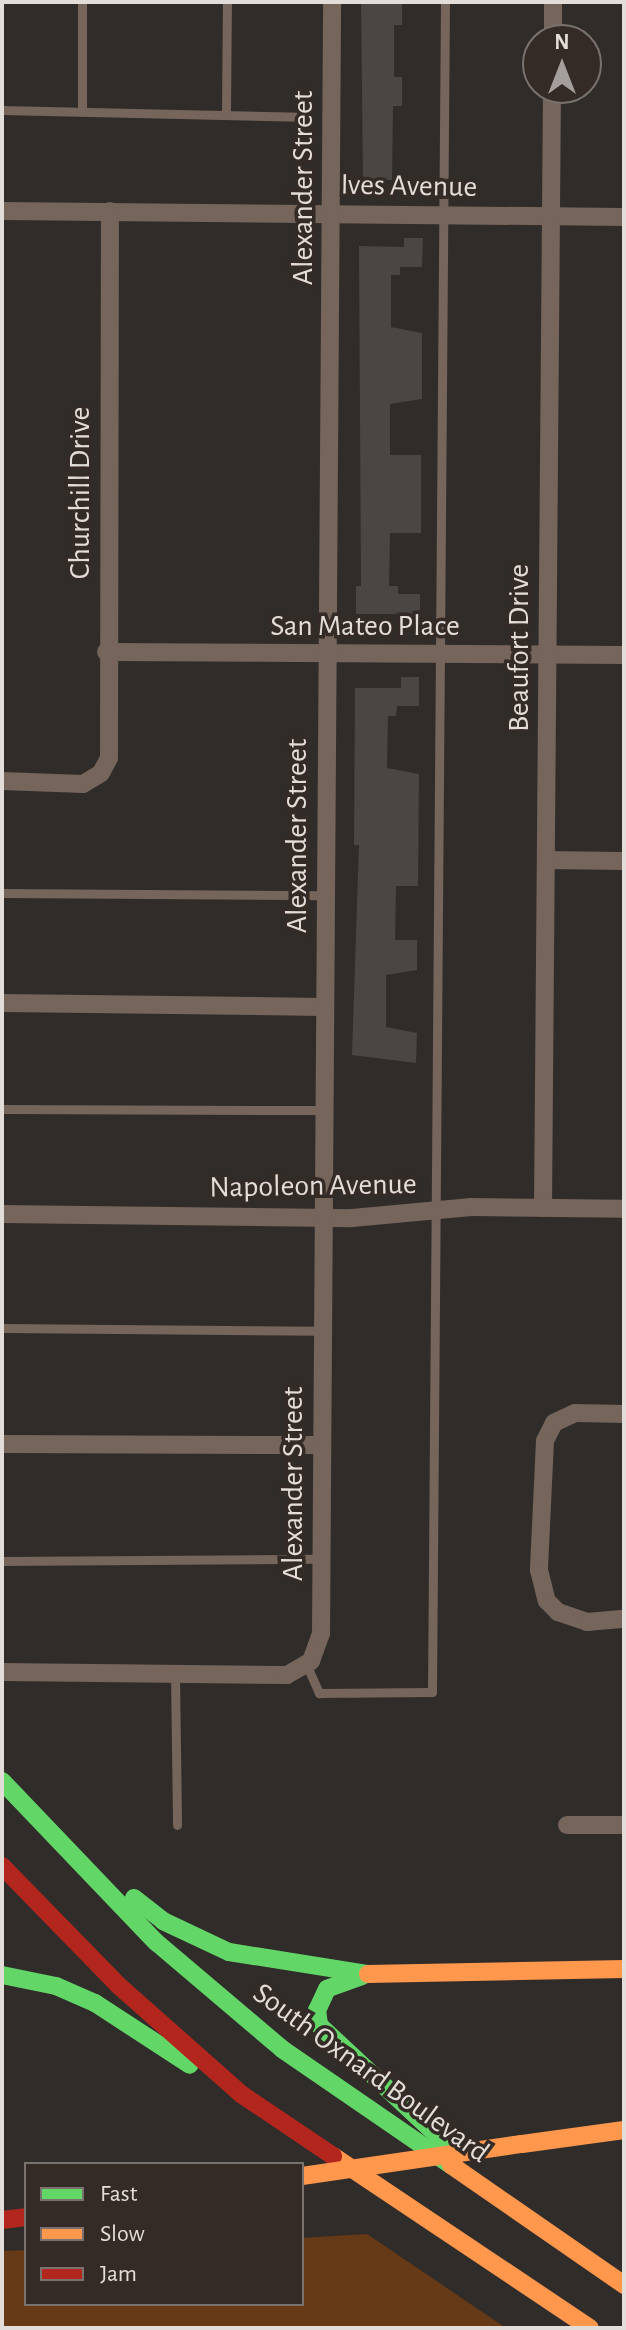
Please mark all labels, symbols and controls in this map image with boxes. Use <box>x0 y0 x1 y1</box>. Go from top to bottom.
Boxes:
north arrow <box>522 24 602 104</box>
text: N <box>554 31 570 53</box>
street label: Alexander Street <box>285 91 321 285</box>
street label: Ives Avenue <box>340 167 478 205</box>
street label: Churchill Drive <box>62 407 98 579</box>
street label: Beaufort Drive <box>501 564 537 732</box>
street label: San Mateo Place <box>270 608 460 644</box>
street label: Alexander Street <box>279 739 315 933</box>
street label: Napoleon Avenue <box>209 1166 417 1206</box>
street label: Alexander Street <box>275 1387 311 1581</box>
street label: South Oxnard Boulevard <box>246 1975 496 2171</box>
legend <box>24 2162 304 2306</box>
text: Fast <box>100 2182 137 2206</box>
text: Slow <box>100 2222 145 2246</box>
text: Jam <box>100 2262 137 2286</box>

